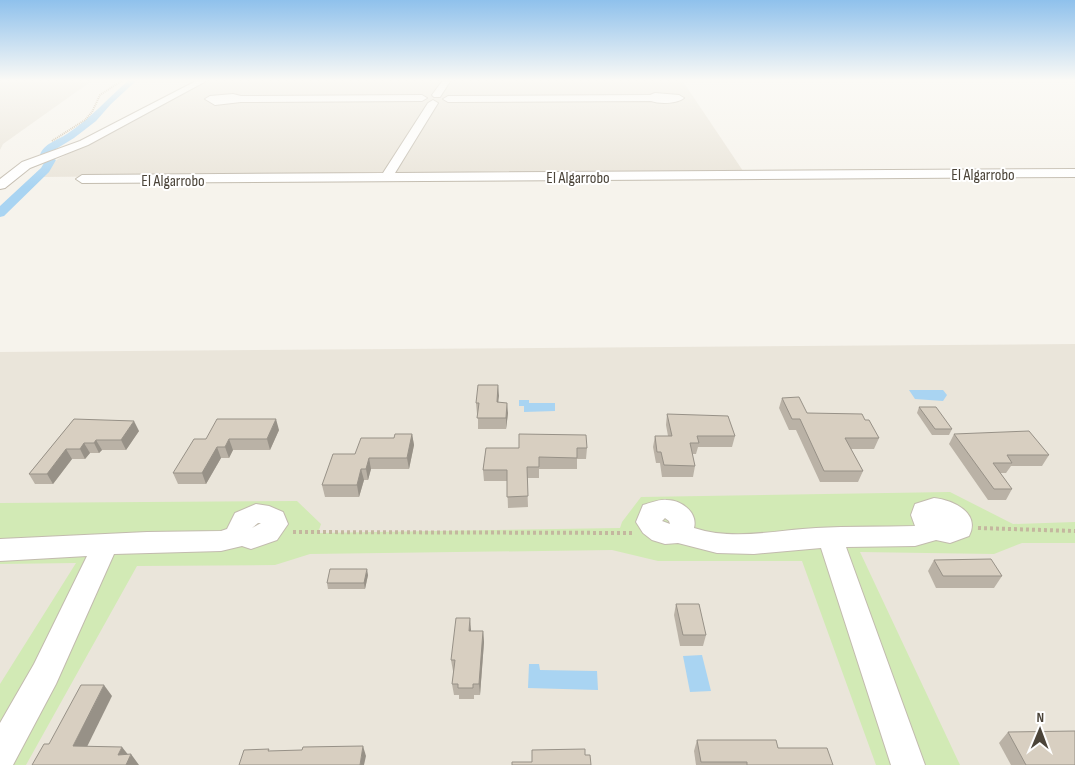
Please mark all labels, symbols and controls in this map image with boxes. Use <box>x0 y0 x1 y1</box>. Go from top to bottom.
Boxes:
street label: El Algarrobo <box>951 166 1015 185</box>
street label: El Algarrobo <box>546 169 610 188</box>
street label: El Algarrobo <box>141 172 205 191</box>
north arrow <box>1015 705 1065 755</box>
text: N <box>1036 709 1044 726</box>

